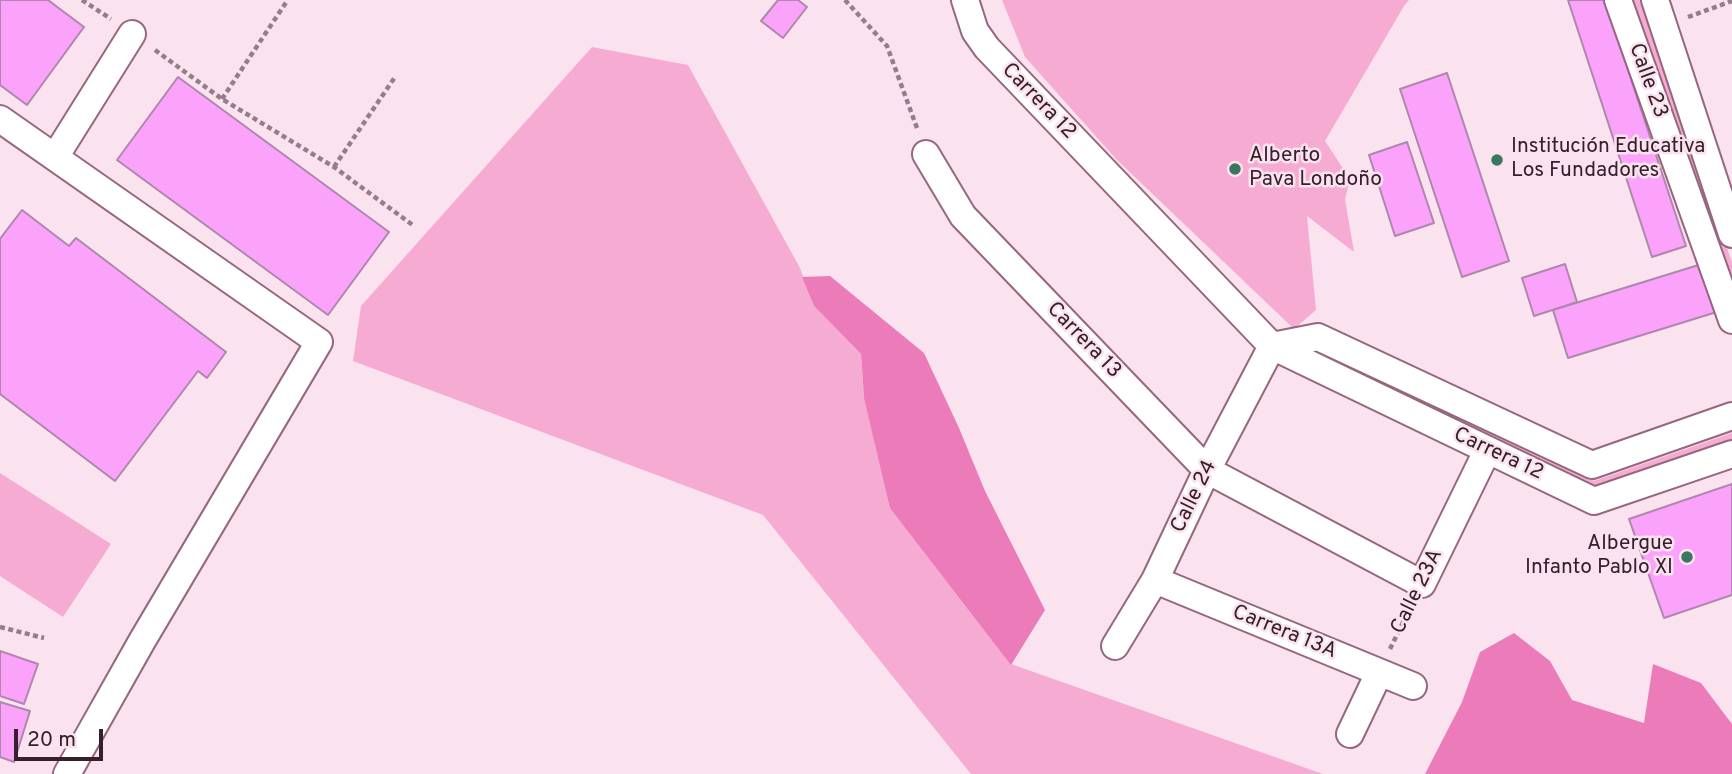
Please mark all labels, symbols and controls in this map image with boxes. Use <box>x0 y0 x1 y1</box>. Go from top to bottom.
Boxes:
street label: Calle 23 <box>1622 40 1672 122</box>
street label: Carrera 12 <box>995 59 1081 145</box>
place label: Institución Educativa Los Fundadores <box>1511 135 1705 185</box>
place label: Alberto Pava Londoño <box>1249 144 1382 194</box>
marker: Institución Educativa Los Fundadores <box>1489 152 1505 168</box>
marker: Alberto Pava Londoño <box>1227 161 1243 177</box>
street label: Carrera 13 <box>1040 298 1126 384</box>
street label: Carrera 12 <box>1449 423 1547 487</box>
street label: Calle 24 <box>1167 457 1223 537</box>
place label: Albergue Infanto Pablo XI <box>1525 532 1673 582</box>
street label: Calle 23A <box>1387 545 1449 639</box>
marker: Albergue Infanto Pablo XI <box>1679 549 1695 565</box>
street label: Carrera 13A <box>1228 601 1340 665</box>
scale bar <box>18 714 107 758</box>
text: 20 m <box>27 727 76 754</box>

